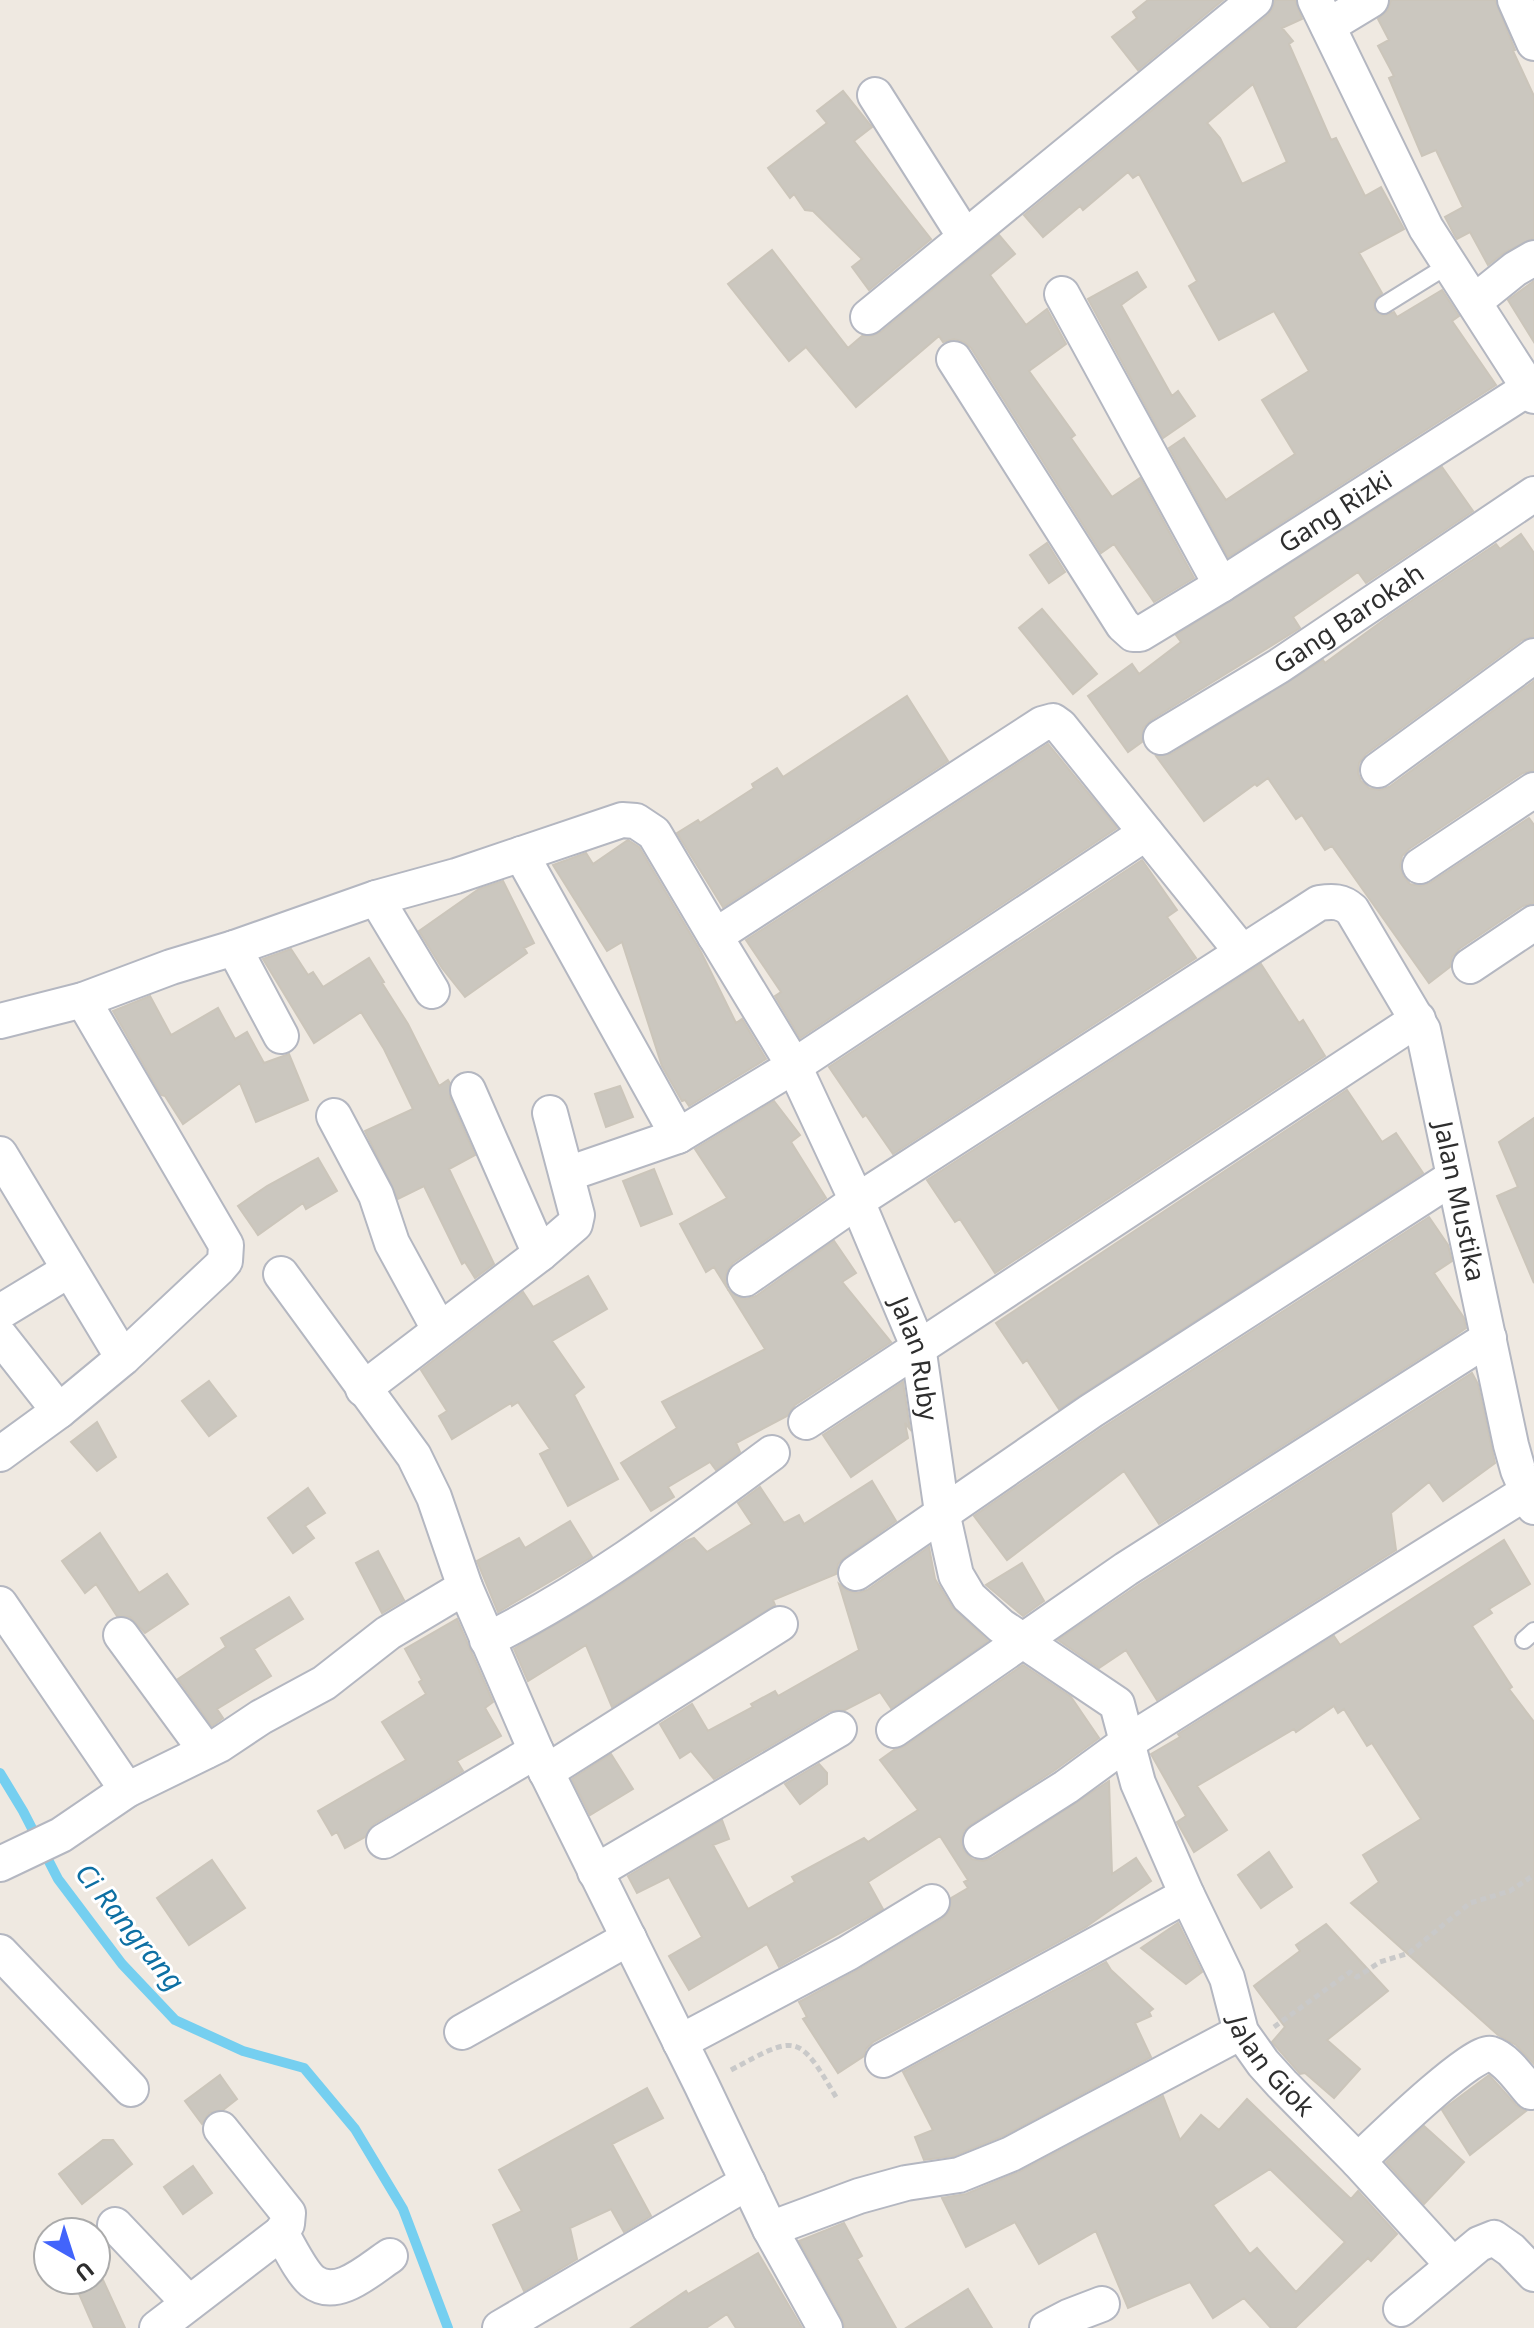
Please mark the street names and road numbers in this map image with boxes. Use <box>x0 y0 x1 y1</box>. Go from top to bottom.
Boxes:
street label: Gang Rizki <box>1271 461 1398 561</box>
street label: Gang Barokah <box>1266 554 1431 682</box>
street label: Jalan Mustika <box>1425 1115 1495 1284</box>
street label: Jalan Ruby <box>881 1288 948 1423</box>
street label: Jalan Giok <box>1220 2009 1323 2124</box>

